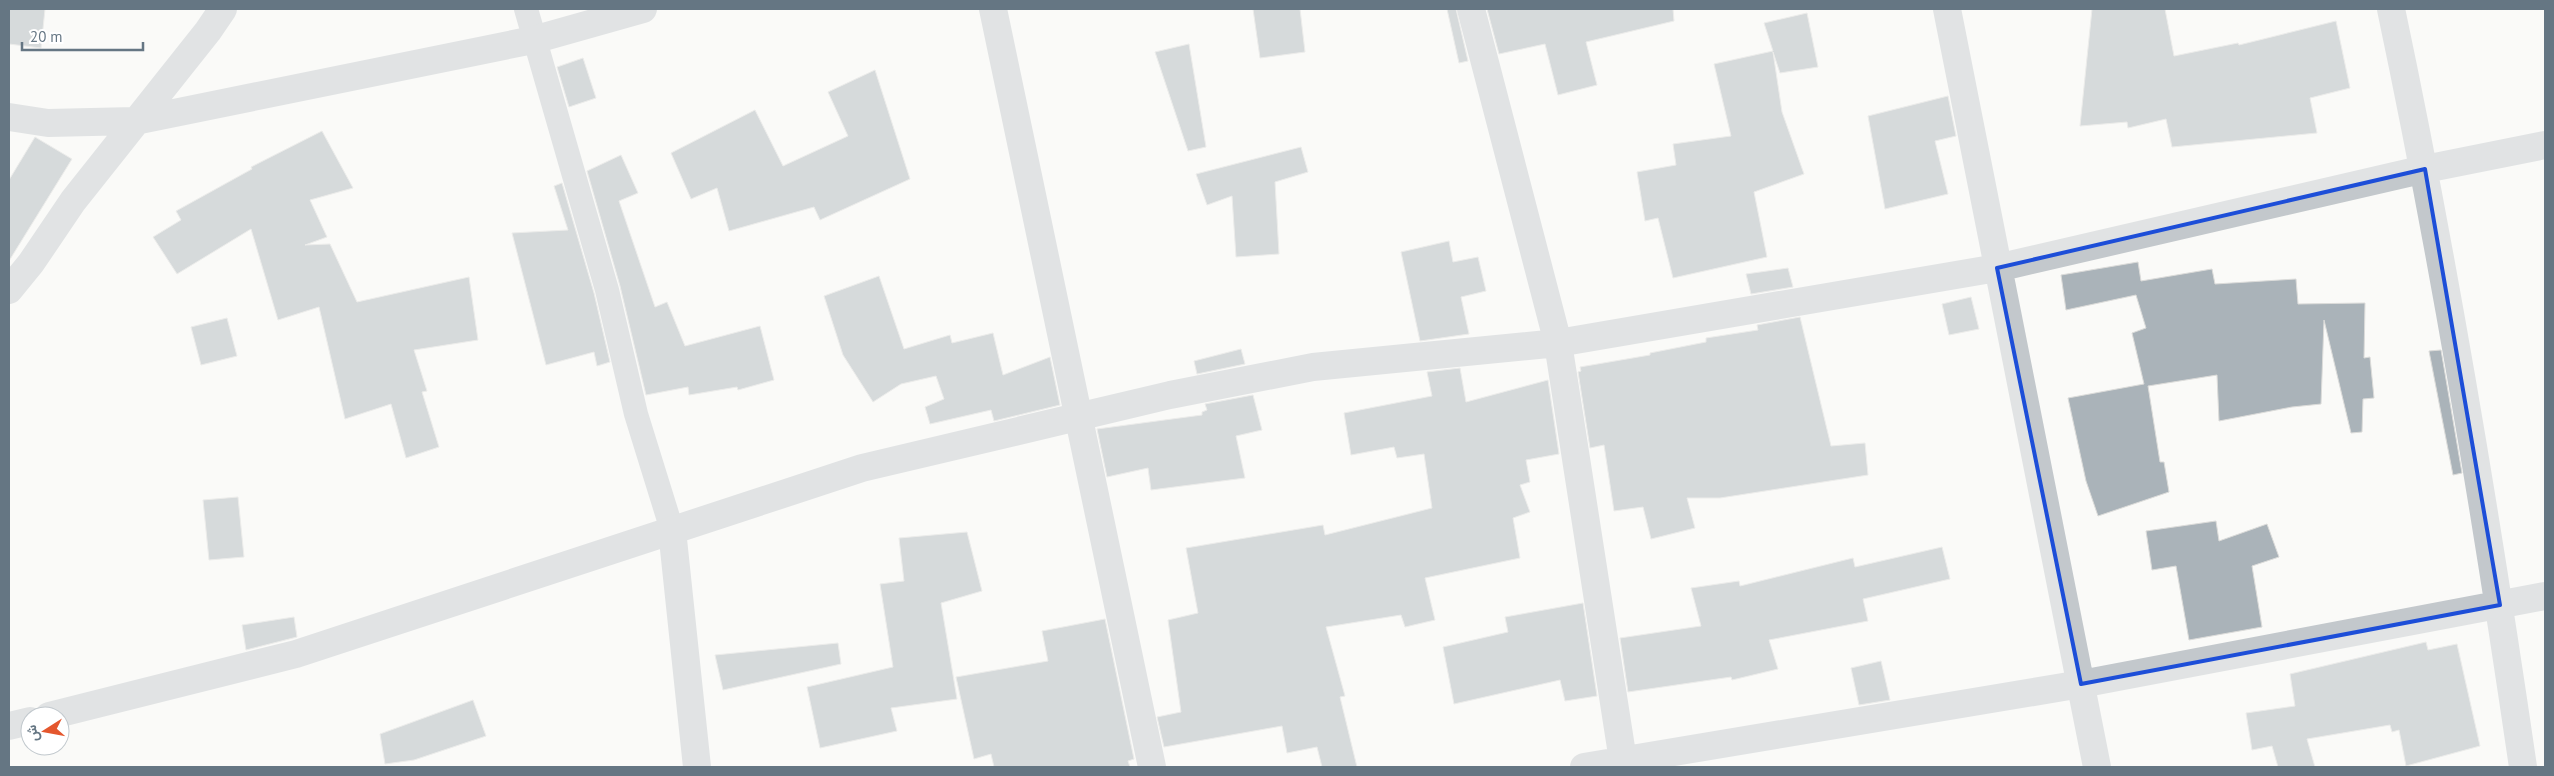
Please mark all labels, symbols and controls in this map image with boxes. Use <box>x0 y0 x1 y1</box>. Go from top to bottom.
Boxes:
scale bar <box>22 20 144 52</box>
text: 20 m <box>30 27 63 46</box>
north arrow <box>20 706 70 756</box>
text: ش <box>22 723 43 743</box>

